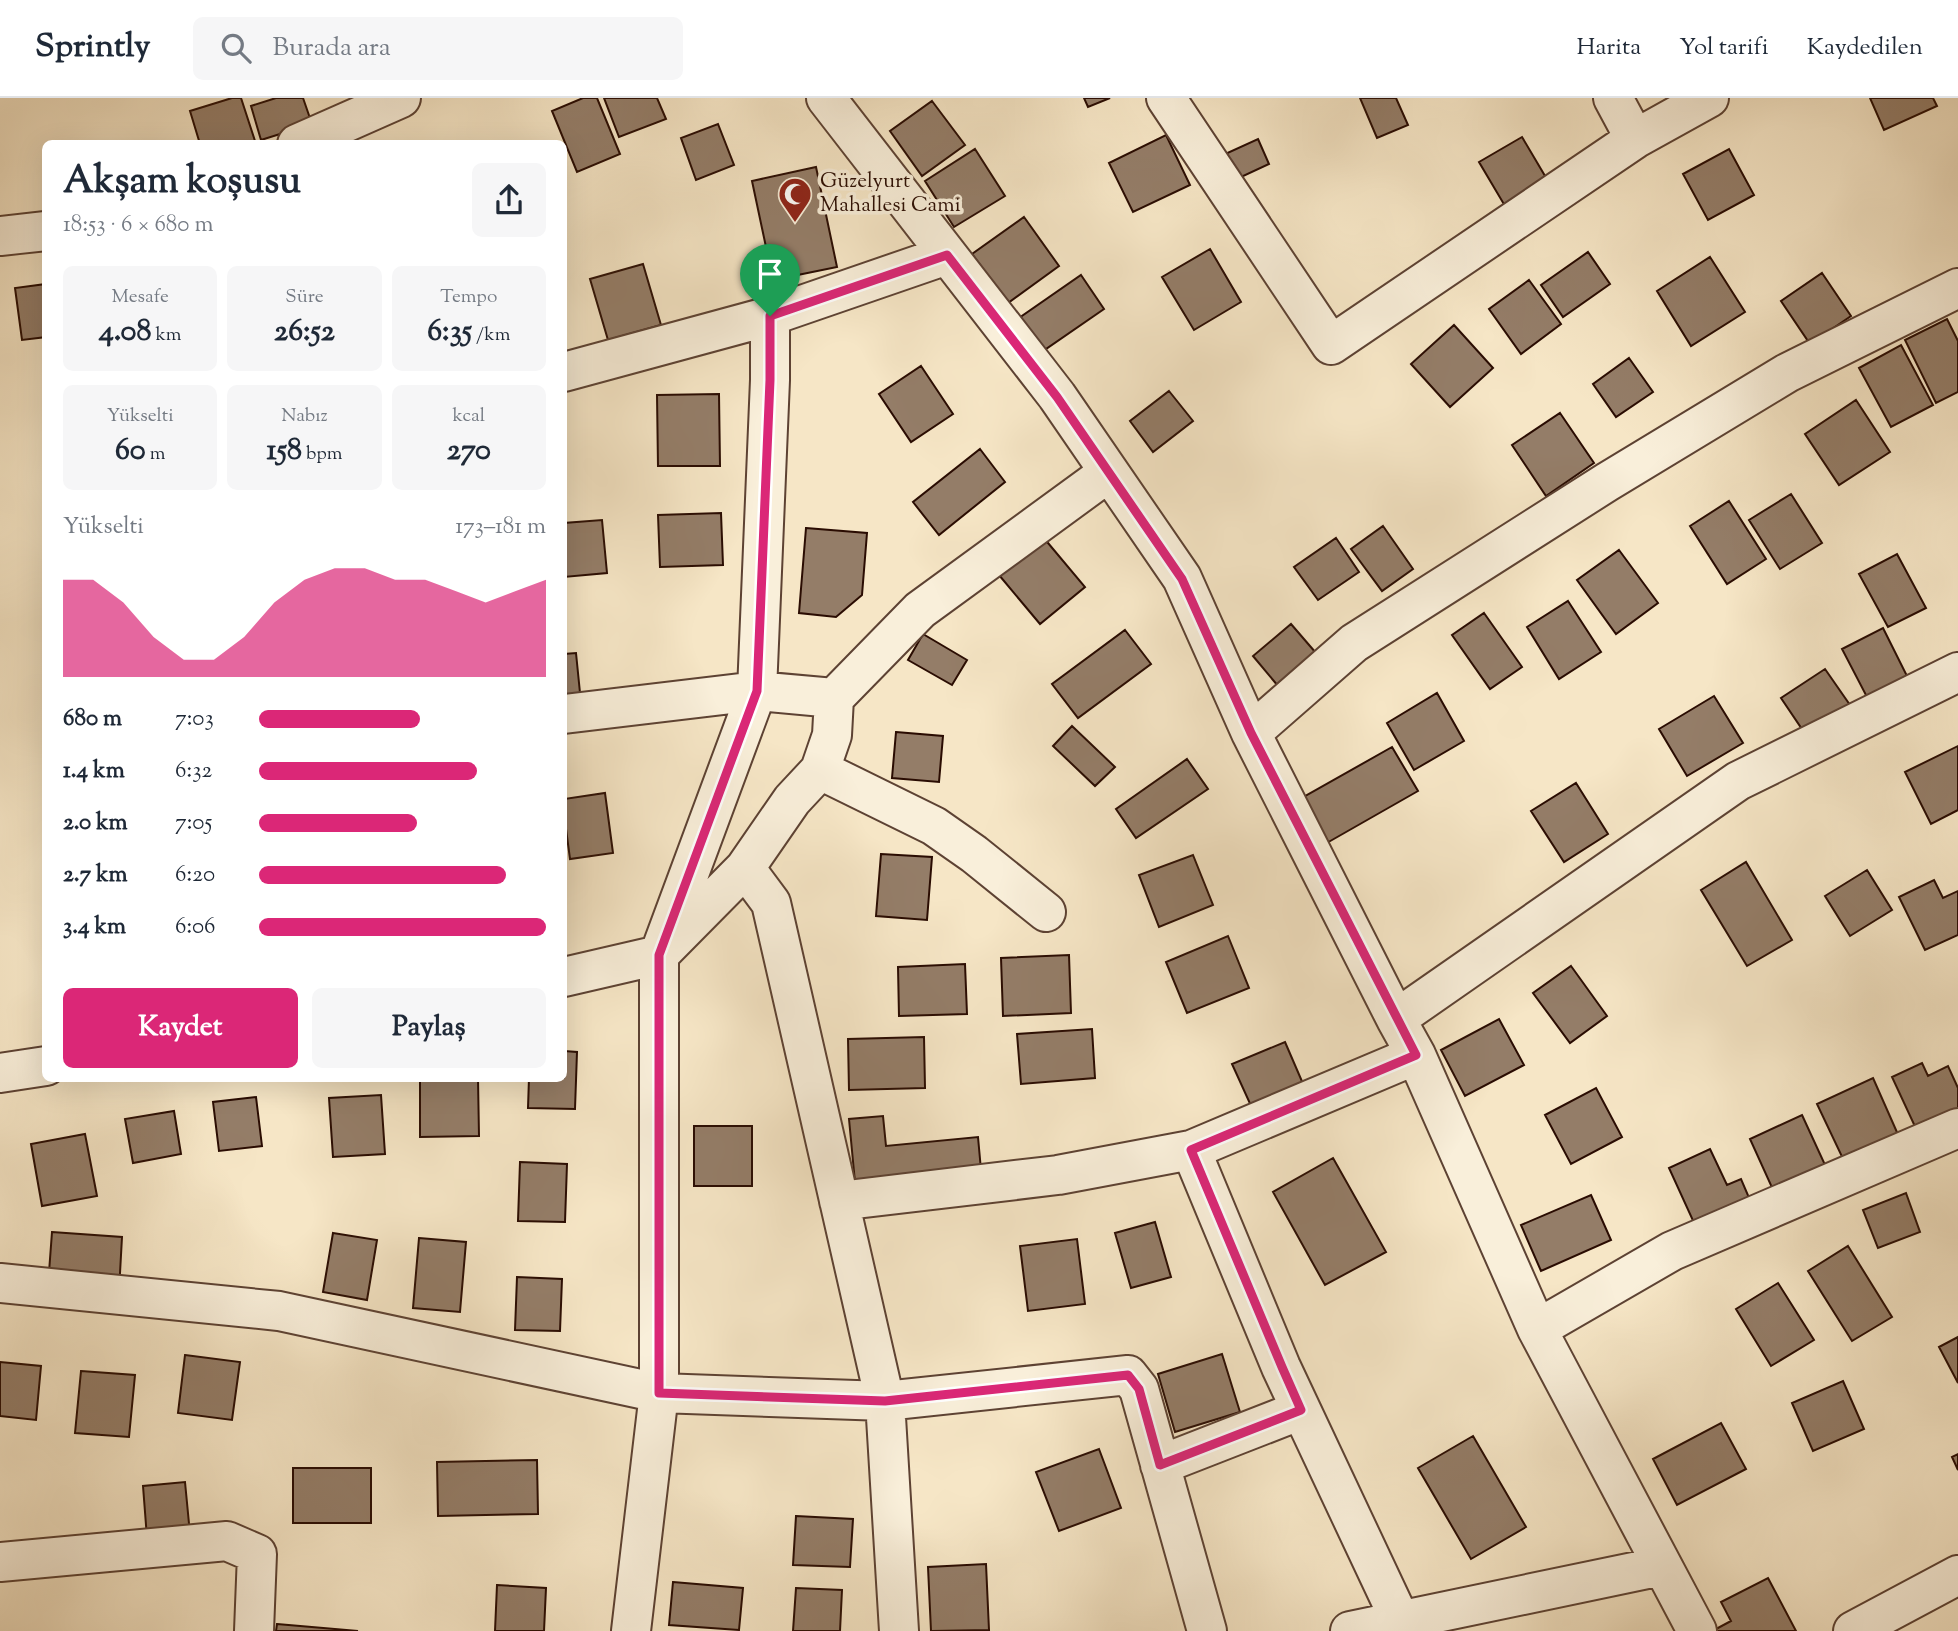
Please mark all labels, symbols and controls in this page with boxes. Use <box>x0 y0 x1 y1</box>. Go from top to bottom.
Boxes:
search box <box>193 17 683 80</box>
text: Sprintly <box>35 24 151 72</box>
icon: search <box>217 29 255 67</box>
text: Burada ara <box>273 30 391 67</box>
text: Harita <box>1577 31 1641 65</box>
text: Yol tarifi <box>1679 31 1769 65</box>
text: Kaydedilen <box>1807 31 1923 65</box>
text: Akşam koşusu <box>63 156 301 210</box>
button: share <box>472 163 546 237</box>
place label: Güzelyurt Mahallesi Cami <box>820 167 961 221</box>
mosque icon: Güzelyurt Mahallesi Cami <box>776 175 814 224</box>
text: 18:53 · 6 × 680 m <box>63 209 213 242</box>
pin <box>740 244 800 316</box>
icon: arrive <box>751 255 789 293</box>
text: Mesafe <box>112 284 169 311</box>
text: Süre <box>285 284 324 311</box>
text: Tempo <box>440 284 497 311</box>
text: 4.08 <box>99 311 151 354</box>
text: 26:52 <box>274 311 335 354</box>
text: 6:35 <box>427 311 472 354</box>
text: km <box>151 322 182 349</box>
text: /km <box>472 322 510 349</box>
text: Yükselti <box>107 403 174 430</box>
text: Nabız <box>281 403 328 430</box>
text: kcal <box>452 403 485 430</box>
text: 60 <box>115 430 146 473</box>
text: 158 <box>267 430 302 473</box>
text: 270 <box>447 430 491 473</box>
text: m <box>146 441 165 468</box>
text: bpm <box>302 441 342 468</box>
text: Yükselti <box>63 511 144 544</box>
text: 173–181 m <box>455 511 546 544</box>
text: 680 m <box>63 703 122 736</box>
text: 7:03 <box>175 703 214 736</box>
text: 1.4 km <box>63 755 125 788</box>
text: 6:32 <box>175 755 212 788</box>
text: 2.0 km <box>63 807 128 840</box>
text: 7:05 <box>175 807 212 840</box>
text: 2.7 km <box>63 859 128 892</box>
text: 6:20 <box>175 859 215 892</box>
text: 3.4 km <box>63 911 126 944</box>
text: 6:06 <box>175 911 216 944</box>
button: Kaydet <box>63 988 298 1068</box>
button: Paylaş <box>312 988 546 1068</box>

